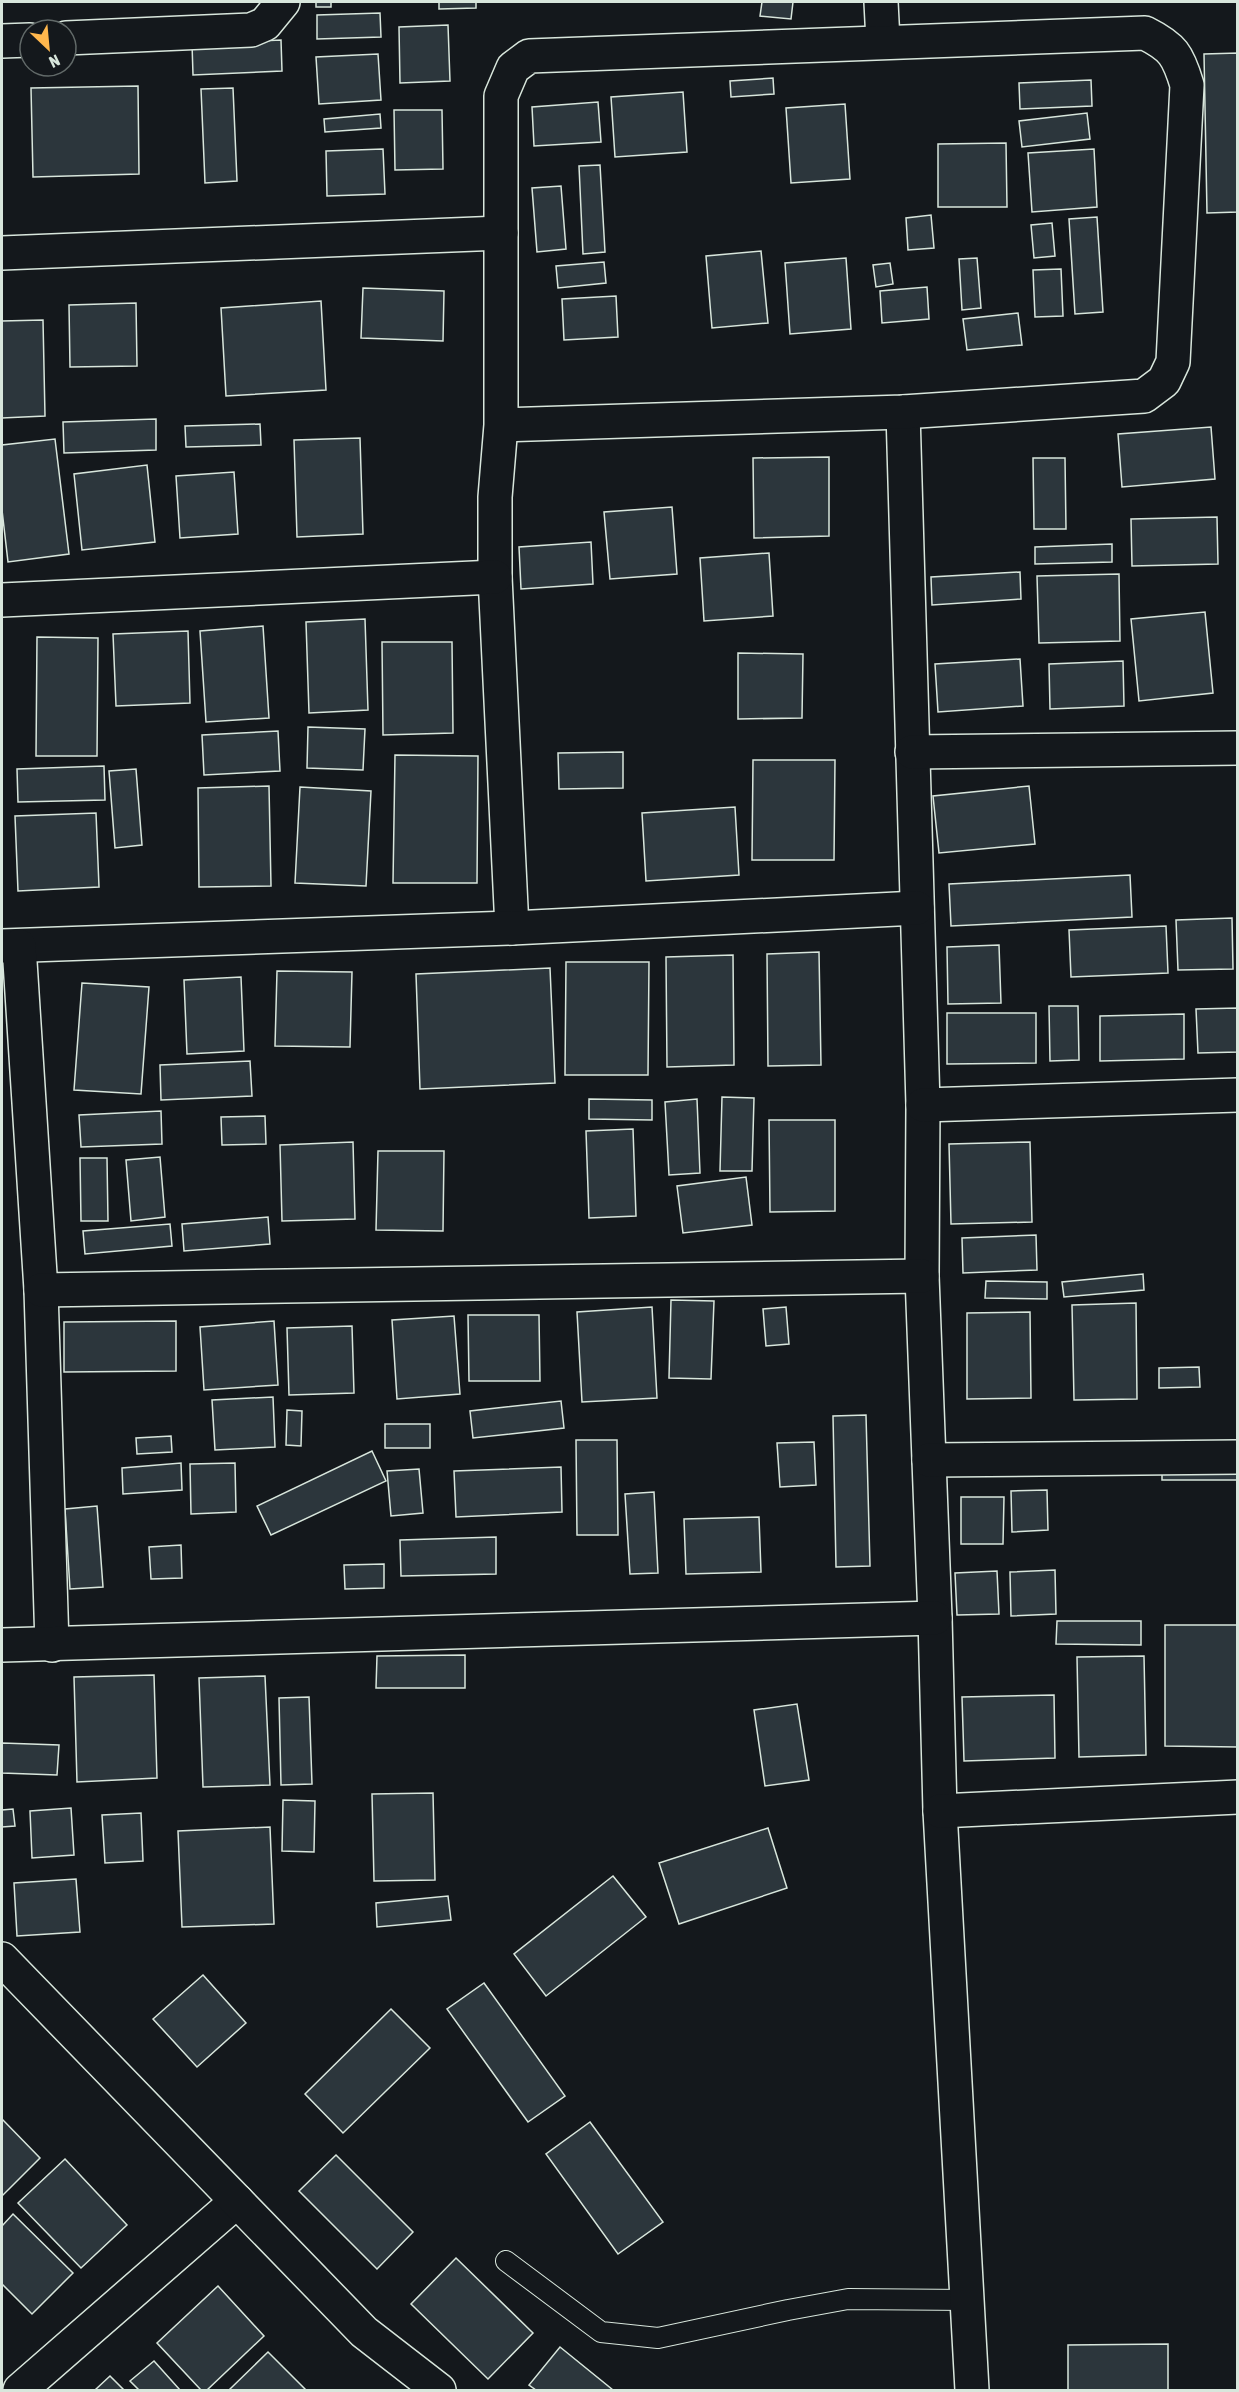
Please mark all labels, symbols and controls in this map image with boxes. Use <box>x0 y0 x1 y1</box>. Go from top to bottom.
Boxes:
north arrow <box>18 18 78 78</box>
text: N <box>46 51 63 72</box>

